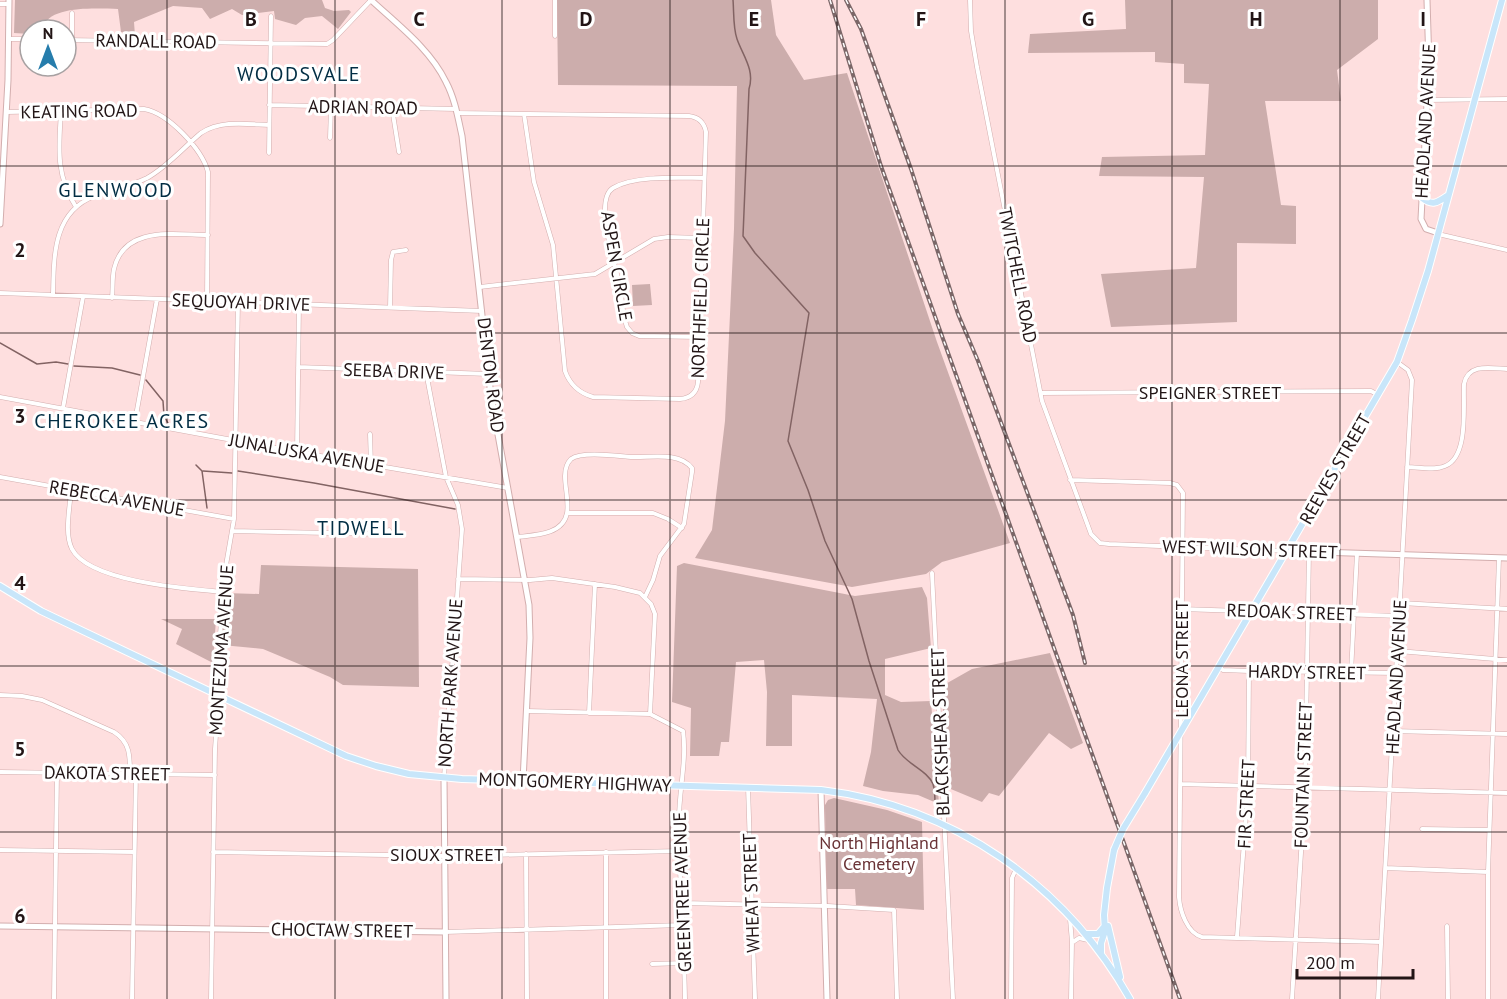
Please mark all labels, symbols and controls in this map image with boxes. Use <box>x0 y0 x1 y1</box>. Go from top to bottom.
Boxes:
text: B <box>245 6 257 32</box>
text: C <box>413 6 425 32</box>
text: D <box>580 6 593 32</box>
text: E <box>749 6 759 32</box>
text: F <box>916 6 926 32</box>
text: G <box>1082 6 1094 32</box>
text: H <box>1249 6 1263 32</box>
text: I <box>1420 6 1426 32</box>
north arrow <box>18 18 78 78</box>
text: N <box>43 23 53 43</box>
street label: RANDALL ROAD <box>95 28 217 54</box>
street label: HEADLAND AVENUE <box>1409 43 1441 199</box>
district label: WOODSVALE <box>237 61 361 87</box>
street label: ADRIAN ROAD <box>308 95 418 119</box>
street label: KEATING ROAD <box>20 98 138 124</box>
district label: GLENWOOD <box>58 177 174 203</box>
street label: TWITCHELL ROAD <box>994 205 1042 345</box>
street label: ASPEN CIRCLE <box>596 209 638 323</box>
street label: NORTHFIELD CIRCLE <box>686 217 714 379</box>
text: 2 <box>14 237 26 263</box>
street label: SEQUOYAH DRIVE <box>171 288 311 316</box>
street label: DENTON ROAD <box>473 316 509 434</box>
street label: SEEBA DRIVE <box>343 358 445 384</box>
street label: SPEIGNER STREET <box>1139 381 1281 404</box>
text: 3 <box>14 403 26 429</box>
district label: CHEROKEE ACRES <box>34 408 210 434</box>
street label: REEVES STREET <box>1294 410 1376 528</box>
street label: JUNALUSKA AVENUE <box>226 428 387 478</box>
street label: REBECCA AVENUE <box>47 475 187 521</box>
district label: TIDWELL <box>317 515 405 541</box>
street label: WEST WILSON STREET <box>1162 534 1338 564</box>
street label: MONTEZUMA AVENUE <box>204 564 238 736</box>
text: 4 <box>14 570 26 596</box>
street label: NORTH PARK AVENUE <box>433 598 467 768</box>
street label: REDOAK STREET <box>1226 598 1356 626</box>
street label: HEADLAND AVENUE <box>1380 599 1412 755</box>
street label: LEONA STREET <box>1170 600 1193 718</box>
street label: BLACKSHEAR STREET <box>926 648 954 816</box>
street label: HARDY STREET <box>1248 659 1366 685</box>
street label: FOUNTAIN STREET <box>1289 701 1317 849</box>
text: 5 <box>14 736 26 762</box>
street label: FIR STREET <box>1232 759 1260 849</box>
street label: DAKOTA STREET <box>44 760 170 786</box>
street label: MONTGOMERY HIGHWAY <box>478 767 672 797</box>
street label: GREENTREE AVENUE <box>668 811 696 973</box>
park label: North Highland Cemetery <box>819 831 939 875</box>
street label: WHEAT STREET <box>737 833 765 953</box>
street label: SIOUX STREET <box>390 843 504 866</box>
text: 6 <box>14 903 26 929</box>
street label: CHOCTAW STREET <box>271 917 413 943</box>
scale bar <box>1297 942 1412 980</box>
text: 200 m <box>1306 951 1355 974</box>

